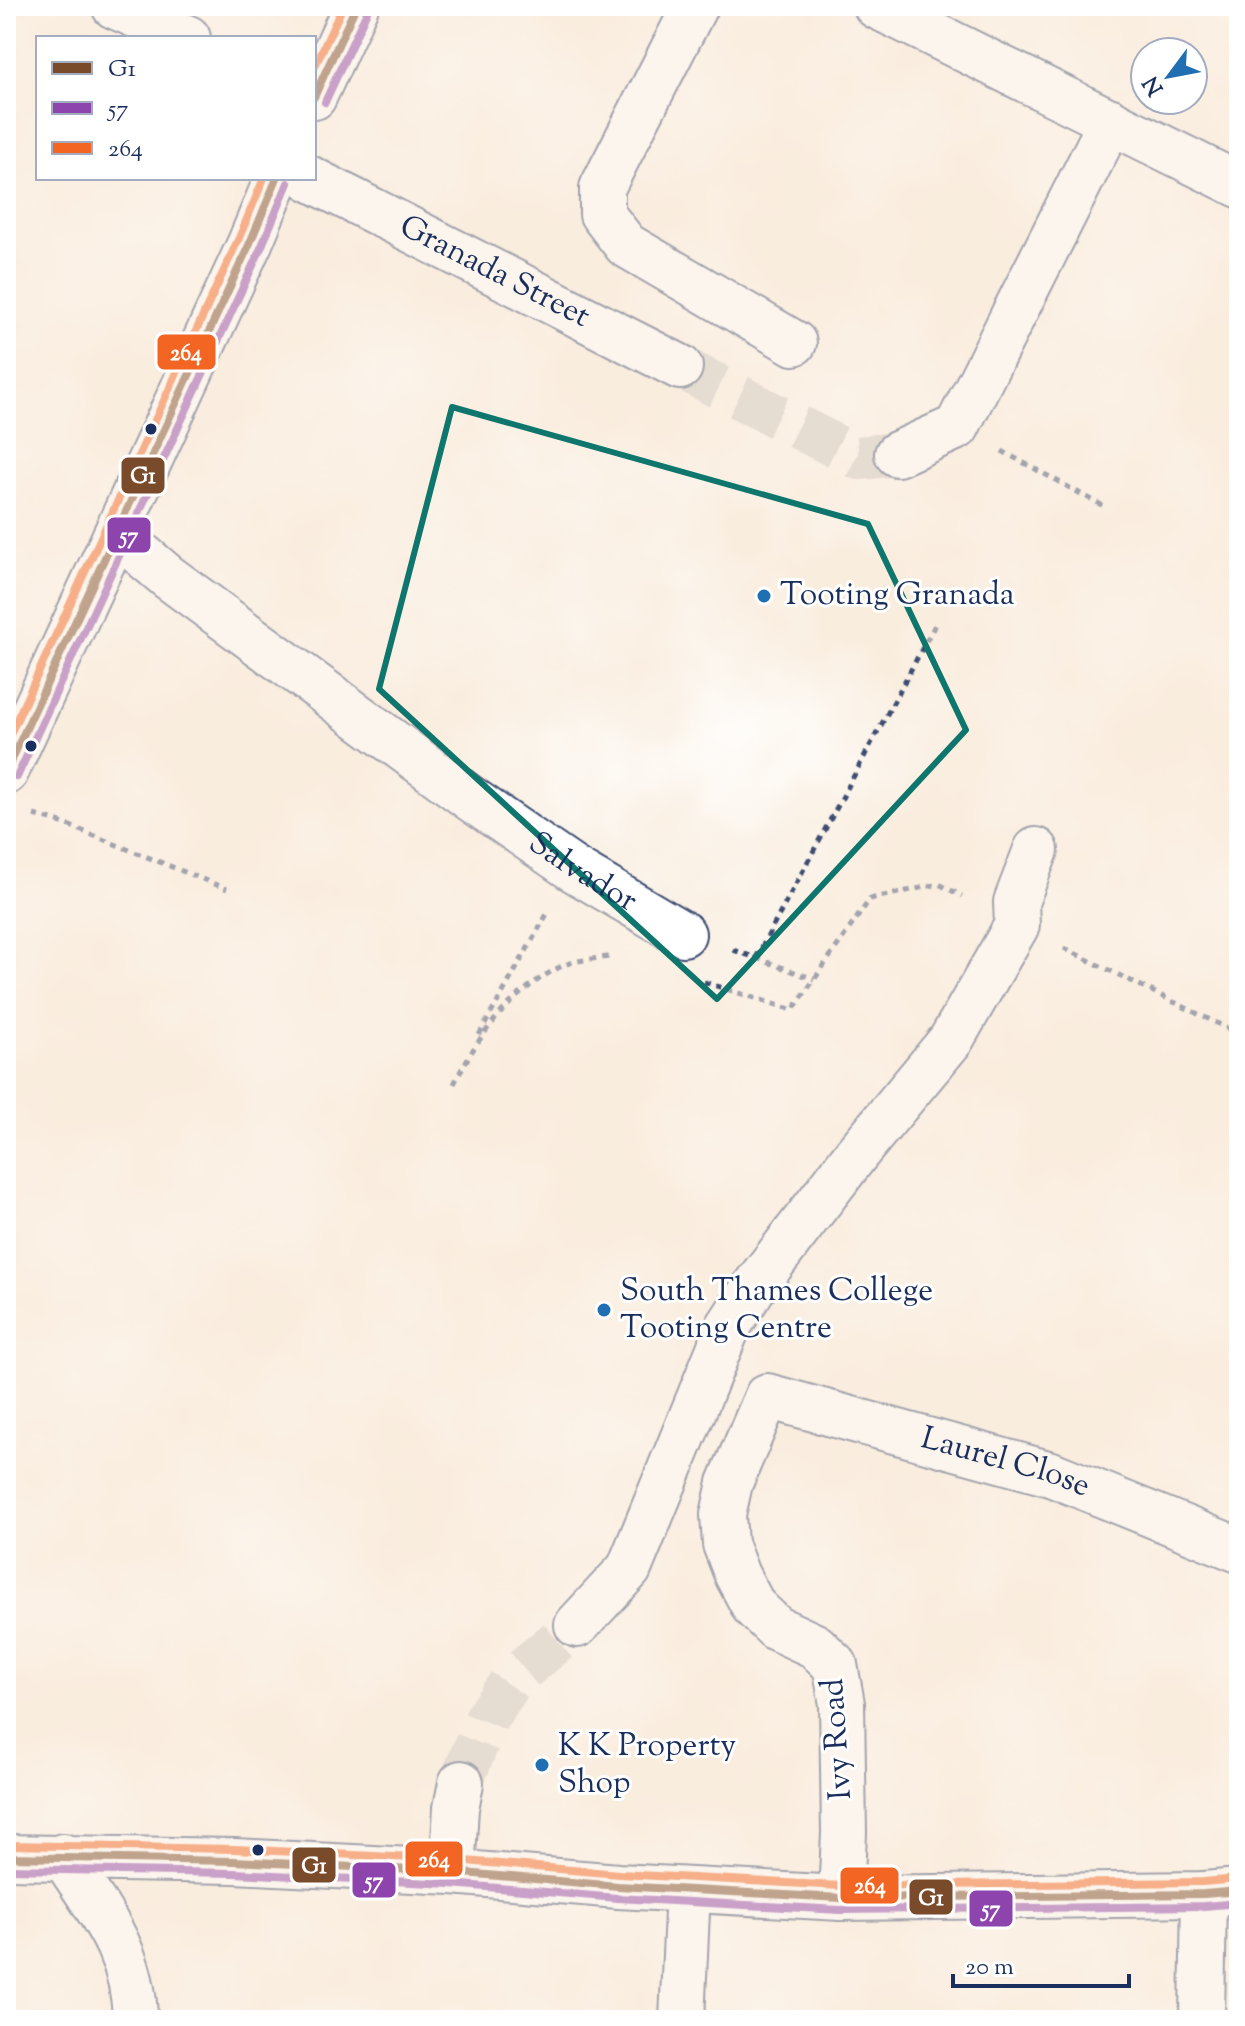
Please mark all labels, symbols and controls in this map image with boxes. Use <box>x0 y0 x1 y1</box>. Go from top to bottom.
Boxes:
legend <box>36 36 316 180</box>
north arrow <box>1129 36 1209 116</box>
text: G1 <box>108 53 136 87</box>
text: N <box>1136 69 1173 101</box>
text: 57 <box>106 93 128 127</box>
text: 264 <box>108 133 143 167</box>
street label: Granada Street <box>391 205 598 340</box>
line badge: 264 <box>156 333 217 371</box>
text: 264 <box>170 339 202 371</box>
unlabelled marker <box>143 421 159 437</box>
line badge: G1 <box>120 456 166 495</box>
text: G1 <box>130 462 156 494</box>
line badge: 57 <box>106 516 152 554</box>
text: 57 <box>118 522 139 554</box>
place label: Tooting Granada <box>780 573 1015 619</box>
marker: Tooting Granada <box>755 587 773 605</box>
unlabelled marker <box>23 738 39 754</box>
street label: Salvador <box>518 821 645 925</box>
place label: South Thames College Tooting Centre <box>620 1269 933 1352</box>
marker: South Thames College Tooting Centre <box>595 1301 613 1319</box>
street label: Laurel Close <box>916 1416 1097 1510</box>
street label: Ivy Road <box>811 1677 865 1801</box>
place label: K K Property Shop <box>558 1724 736 1807</box>
marker: K K Property Shop <box>533 1756 551 1774</box>
line badge: 264 <box>404 1840 464 1878</box>
unlabelled marker <box>250 1842 266 1858</box>
line badge: G1 <box>291 1846 337 1884</box>
text: 264 <box>418 1846 450 1878</box>
text: G1 <box>301 1852 327 1884</box>
line badge: 57 <box>351 1861 397 1899</box>
line badge: 264 <box>839 1866 900 1905</box>
text: 57 <box>363 1867 384 1899</box>
text: 264 <box>854 1872 886 1904</box>
line badge: G1 <box>908 1878 954 1916</box>
text: G1 <box>918 1884 944 1916</box>
line badge: 57 <box>968 1889 1014 1928</box>
text: 57 <box>980 1895 1001 1927</box>
scale bar <box>953 1938 1129 1988</box>
text: 20 m <box>965 1951 1014 1985</box>

